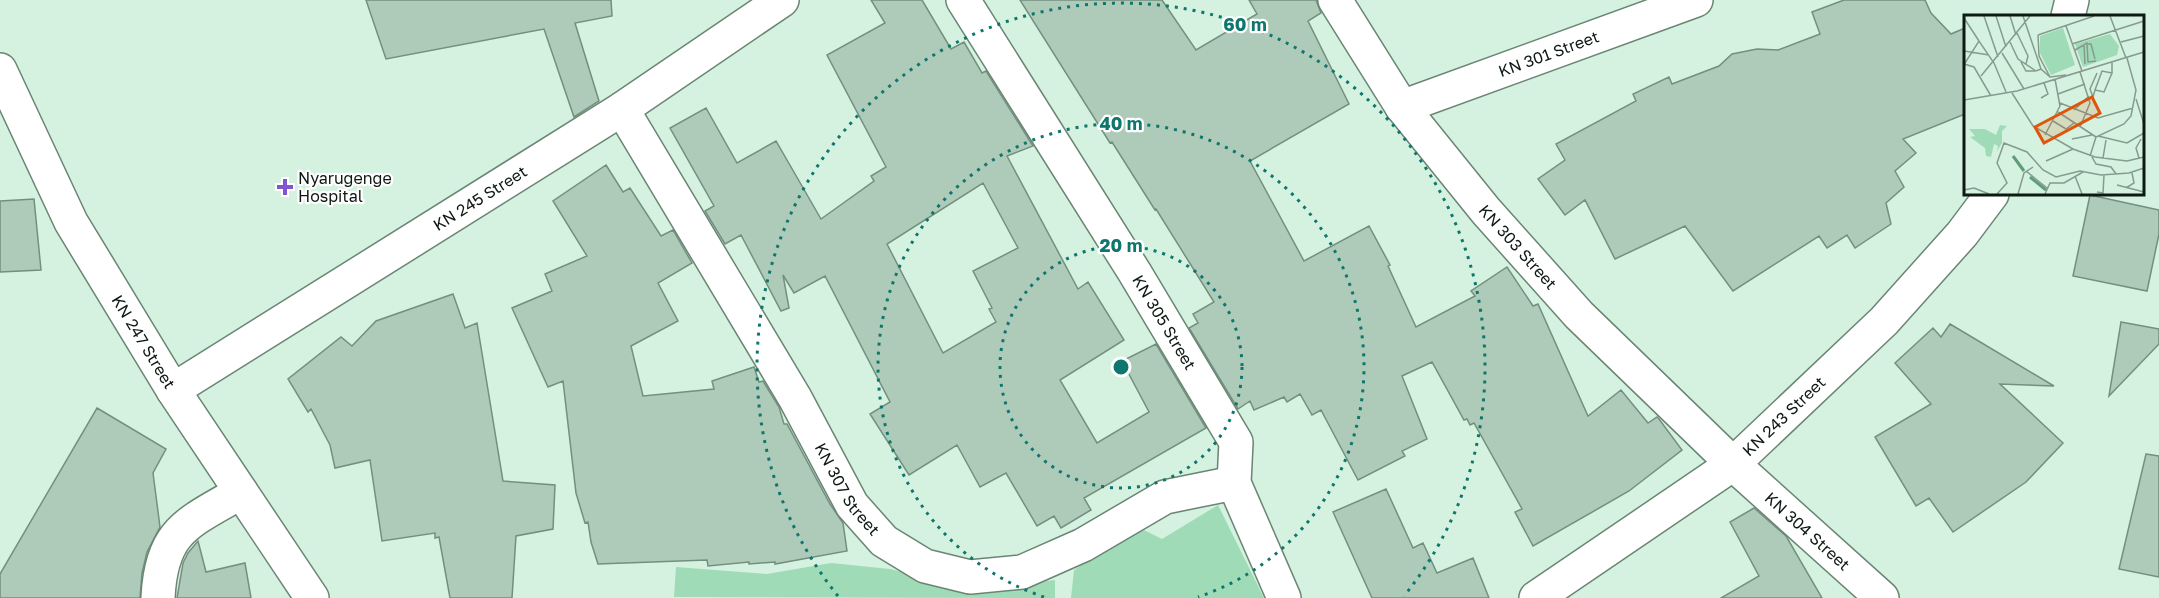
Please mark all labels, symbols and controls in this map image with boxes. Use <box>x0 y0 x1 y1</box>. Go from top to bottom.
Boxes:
text: 60 m <box>1223 13 1267 35</box>
inset map <box>1964 15 2144 195</box>
street label: KN 301 Street <box>1496 26 1602 81</box>
text: 40 m <box>1099 112 1143 134</box>
street label: KN 245 Street <box>429 161 531 235</box>
place label: Nyarugenge Hospital <box>298 168 392 206</box>
marker: Nyarugenge Hospital <box>276 178 294 196</box>
street label: KN 303 Street <box>1475 200 1561 293</box>
text: 20 m <box>1100 234 1142 256</box>
street label: KN 305 Street <box>1128 271 1200 373</box>
street label: KN 247 Street <box>108 291 180 392</box>
centre of rings <box>1111 357 1131 377</box>
street label: KN 243 Street <box>1738 372 1829 460</box>
street label: KN 307 Street <box>811 439 884 539</box>
street label: KN 304 Street <box>1761 488 1854 574</box>

